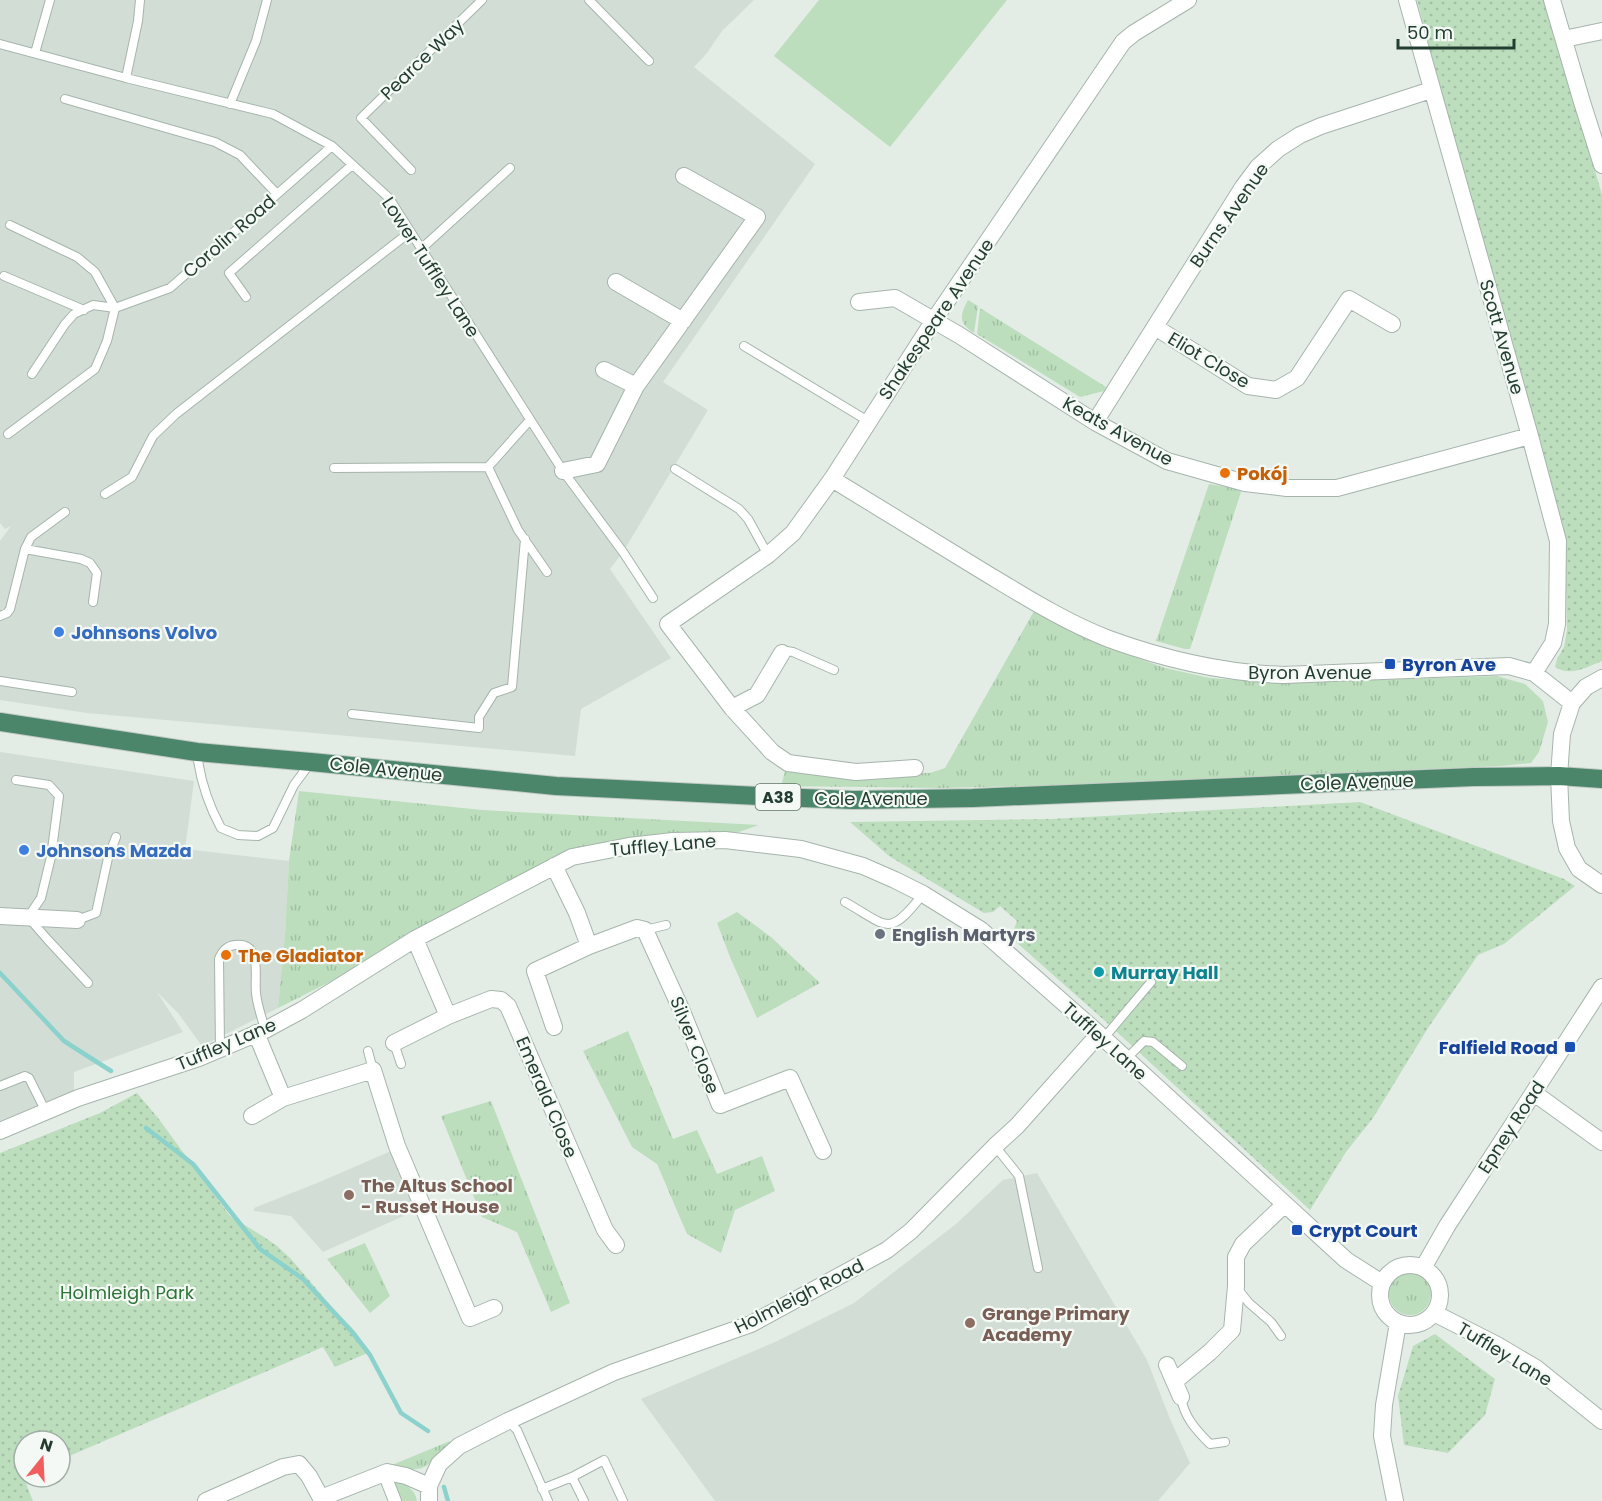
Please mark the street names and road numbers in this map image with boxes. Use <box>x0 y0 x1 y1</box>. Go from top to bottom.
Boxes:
street label: Pearce Way <box>375 13 469 105</box>
street label: Burns Avenue <box>1184 158 1274 272</box>
street label: Corolin Road <box>177 189 281 283</box>
street label: Lower Tuffley Lane <box>376 192 486 342</box>
street label: Shakespeare Avenue <box>873 233 999 405</box>
street label: Scott Avenue <box>1474 277 1530 397</box>
street label: Eliot Close <box>1163 326 1255 394</box>
street label: Keats Avenue <box>1058 390 1178 472</box>
street label: Byron Avenue <box>1248 660 1372 685</box>
street label: Cole Avenue <box>328 751 444 787</box>
street label: Cole Avenue <box>1300 768 1414 796</box>
road number: A38 <box>756 784 800 810</box>
street label: Cole Avenue <box>814 786 928 811</box>
street label: Tuffley Lane <box>609 828 717 862</box>
street label: Silver Close <box>664 993 726 1097</box>
street label: Tuffley Lane <box>1057 996 1153 1086</box>
street label: Tuffley Lane <box>172 1012 280 1076</box>
street label: Emerald Close <box>510 1032 584 1162</box>
street label: Epney Road <box>1472 1076 1550 1178</box>
street label: Holmleigh Road <box>730 1253 868 1339</box>
street label: Tuffley Lane <box>1453 1316 1557 1392</box>

